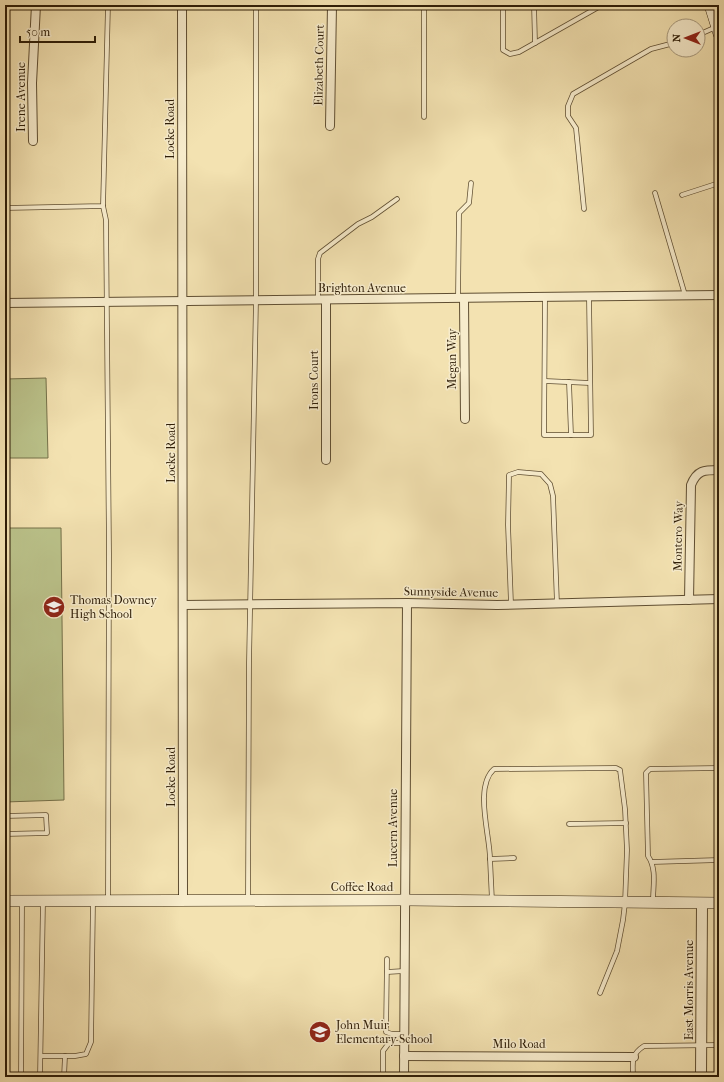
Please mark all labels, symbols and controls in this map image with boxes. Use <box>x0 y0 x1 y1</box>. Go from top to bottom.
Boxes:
scale bar <box>20 18 95 44</box>
north arrow <box>666 18 706 58</box>
street label: Elizabeth Court <box>311 24 327 106</box>
text: 50 m <box>26 25 50 39</box>
text: N <box>670 33 683 42</box>
street label: Irene Avenue <box>14 62 28 132</box>
street label: Locke Road <box>163 99 177 159</box>
street label: Brighton Avenue <box>318 281 406 295</box>
street label: Megan Way <box>445 328 459 389</box>
street label: Irons Court <box>307 349 321 410</box>
street label: Locke Road <box>164 423 178 483</box>
street label: Montero Way <box>670 500 686 571</box>
street label: Sunnyside Avenue <box>404 584 498 600</box>
place label: Thomas Downey High School <box>70 593 157 621</box>
school or university icon: Thomas Downey High School <box>41 594 67 620</box>
street label: Locke Road <box>164 747 178 807</box>
street label: Lucern Avenue <box>386 789 400 867</box>
street label: Coffee Road <box>331 880 394 894</box>
street label: East Morris Avenue <box>682 940 696 1040</box>
place label: John Muir Elementary School <box>335 1018 433 1046</box>
school or university icon: John Muir Elementary School <box>307 1019 333 1045</box>
street label: Milo Road <box>492 1037 546 1051</box>

